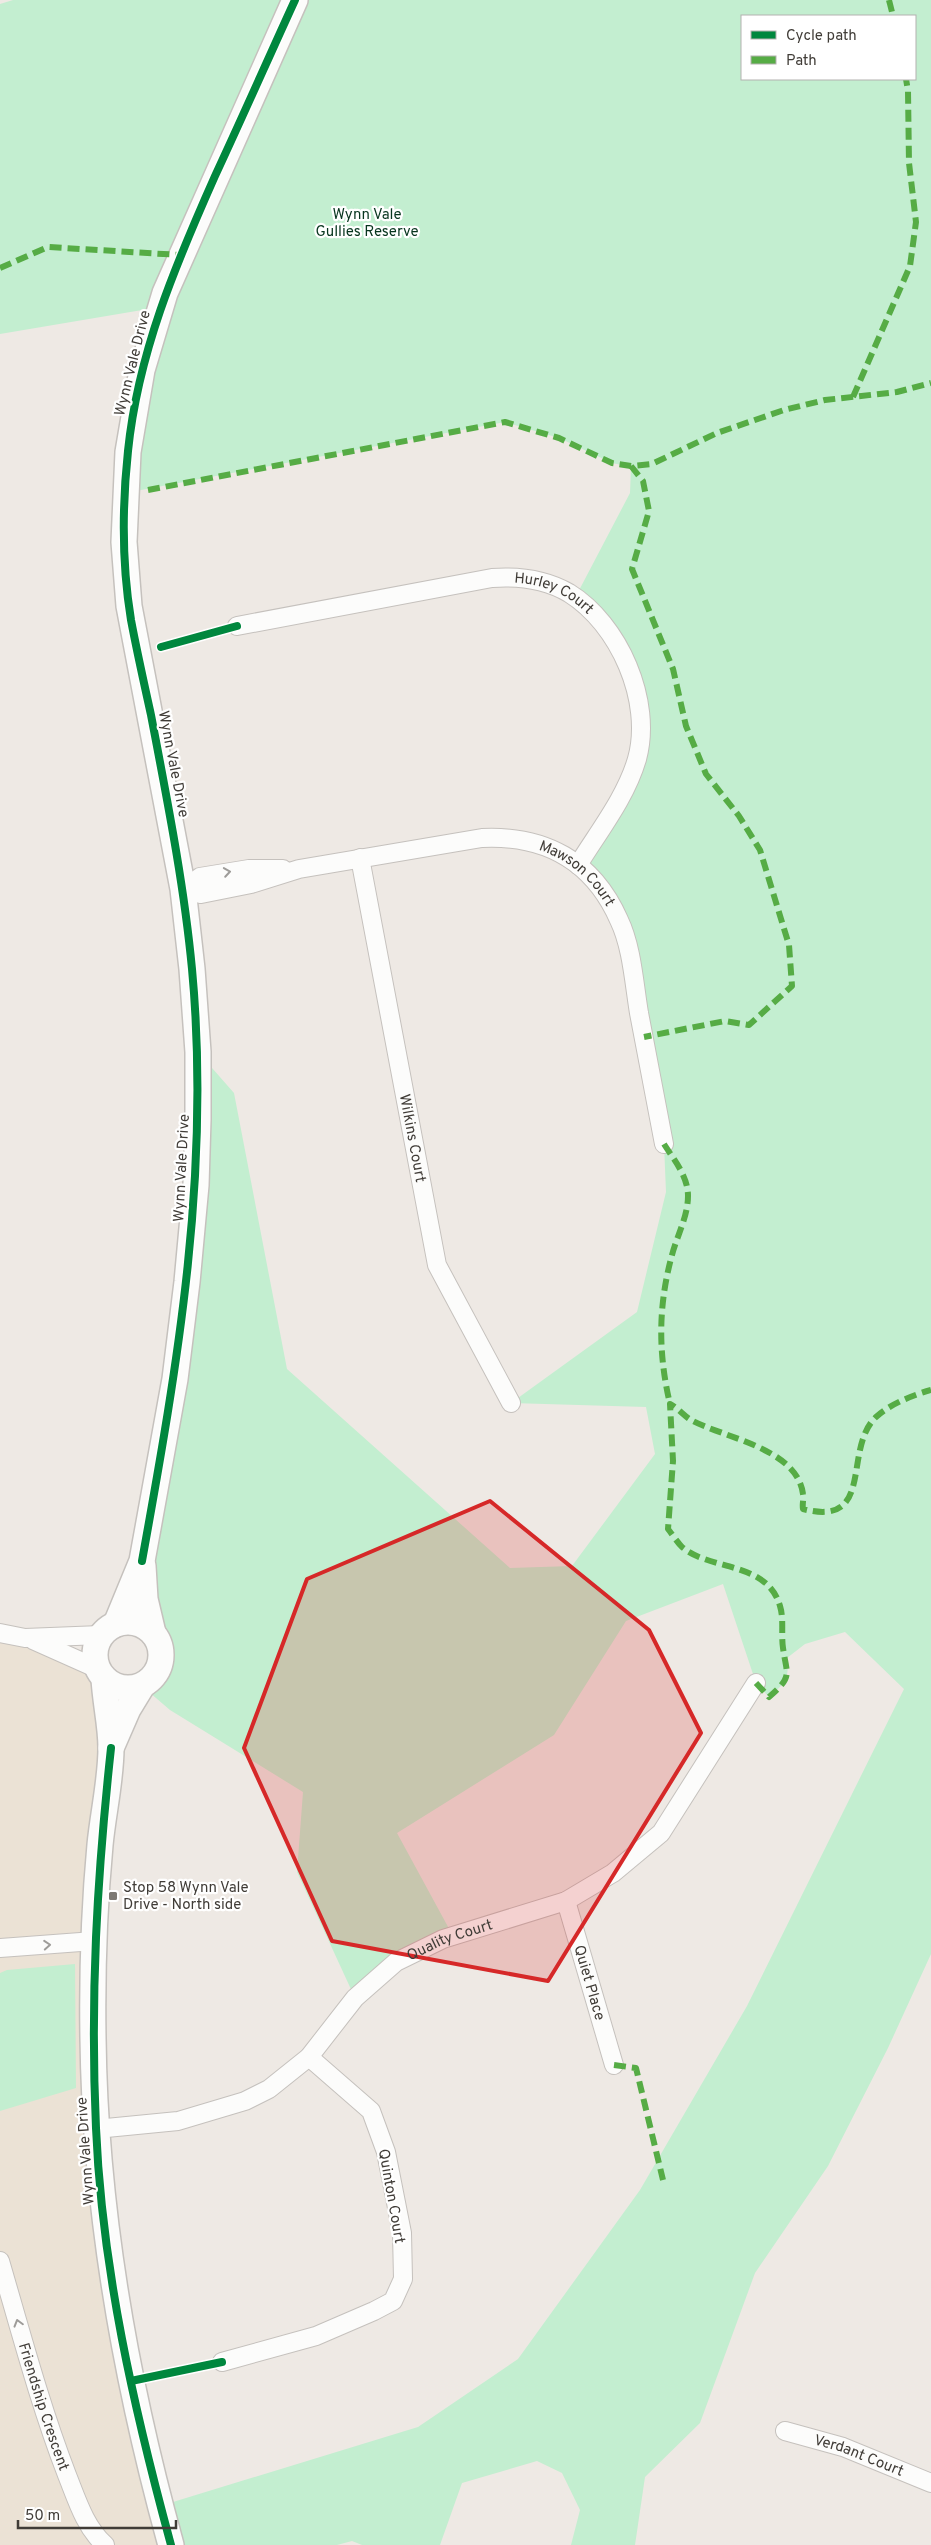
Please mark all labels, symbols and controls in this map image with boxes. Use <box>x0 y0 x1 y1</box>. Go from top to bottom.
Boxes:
legend <box>741 15 916 80</box>
text: Cycle path <box>786 27 857 46</box>
text: Path <box>786 52 817 71</box>
park label: Wynn Vale Gullies Reserve <box>315 206 419 242</box>
street label: Wynn Vale Drive <box>111 309 156 418</box>
street label: Hurley Court <box>513 570 597 619</box>
street label: Wynn Vale Drive <box>153 709 192 819</box>
street label: Mawson Court <box>536 837 618 910</box>
one-way arrow <box>223 868 231 878</box>
street label: Wilkins Court <box>394 1093 429 1184</box>
street label: Wynn Vale Drive <box>170 1114 195 1223</box>
place label: Stop 58 Wynn Vale Drive - North side <box>123 1879 249 1915</box>
marker: Stop 58 Wynn Vale Drive - North side <box>107 1890 119 1902</box>
street label: Quality Court <box>404 1916 495 1966</box>
one-way arrow <box>43 1939 51 1950</box>
street label: Quiet Place <box>568 1943 608 2023</box>
street label: Wynn Vale Drive <box>73 2096 100 2206</box>
street label: Quinton Court <box>373 2148 408 2245</box>
one-way arrow <box>13 2319 24 2328</box>
street label: Friendship Crescent <box>13 2341 72 2474</box>
street label: Verdant Court <box>812 2431 906 2482</box>
scale bar <box>18 2498 175 2530</box>
text: 50 m <box>25 2507 60 2526</box>

